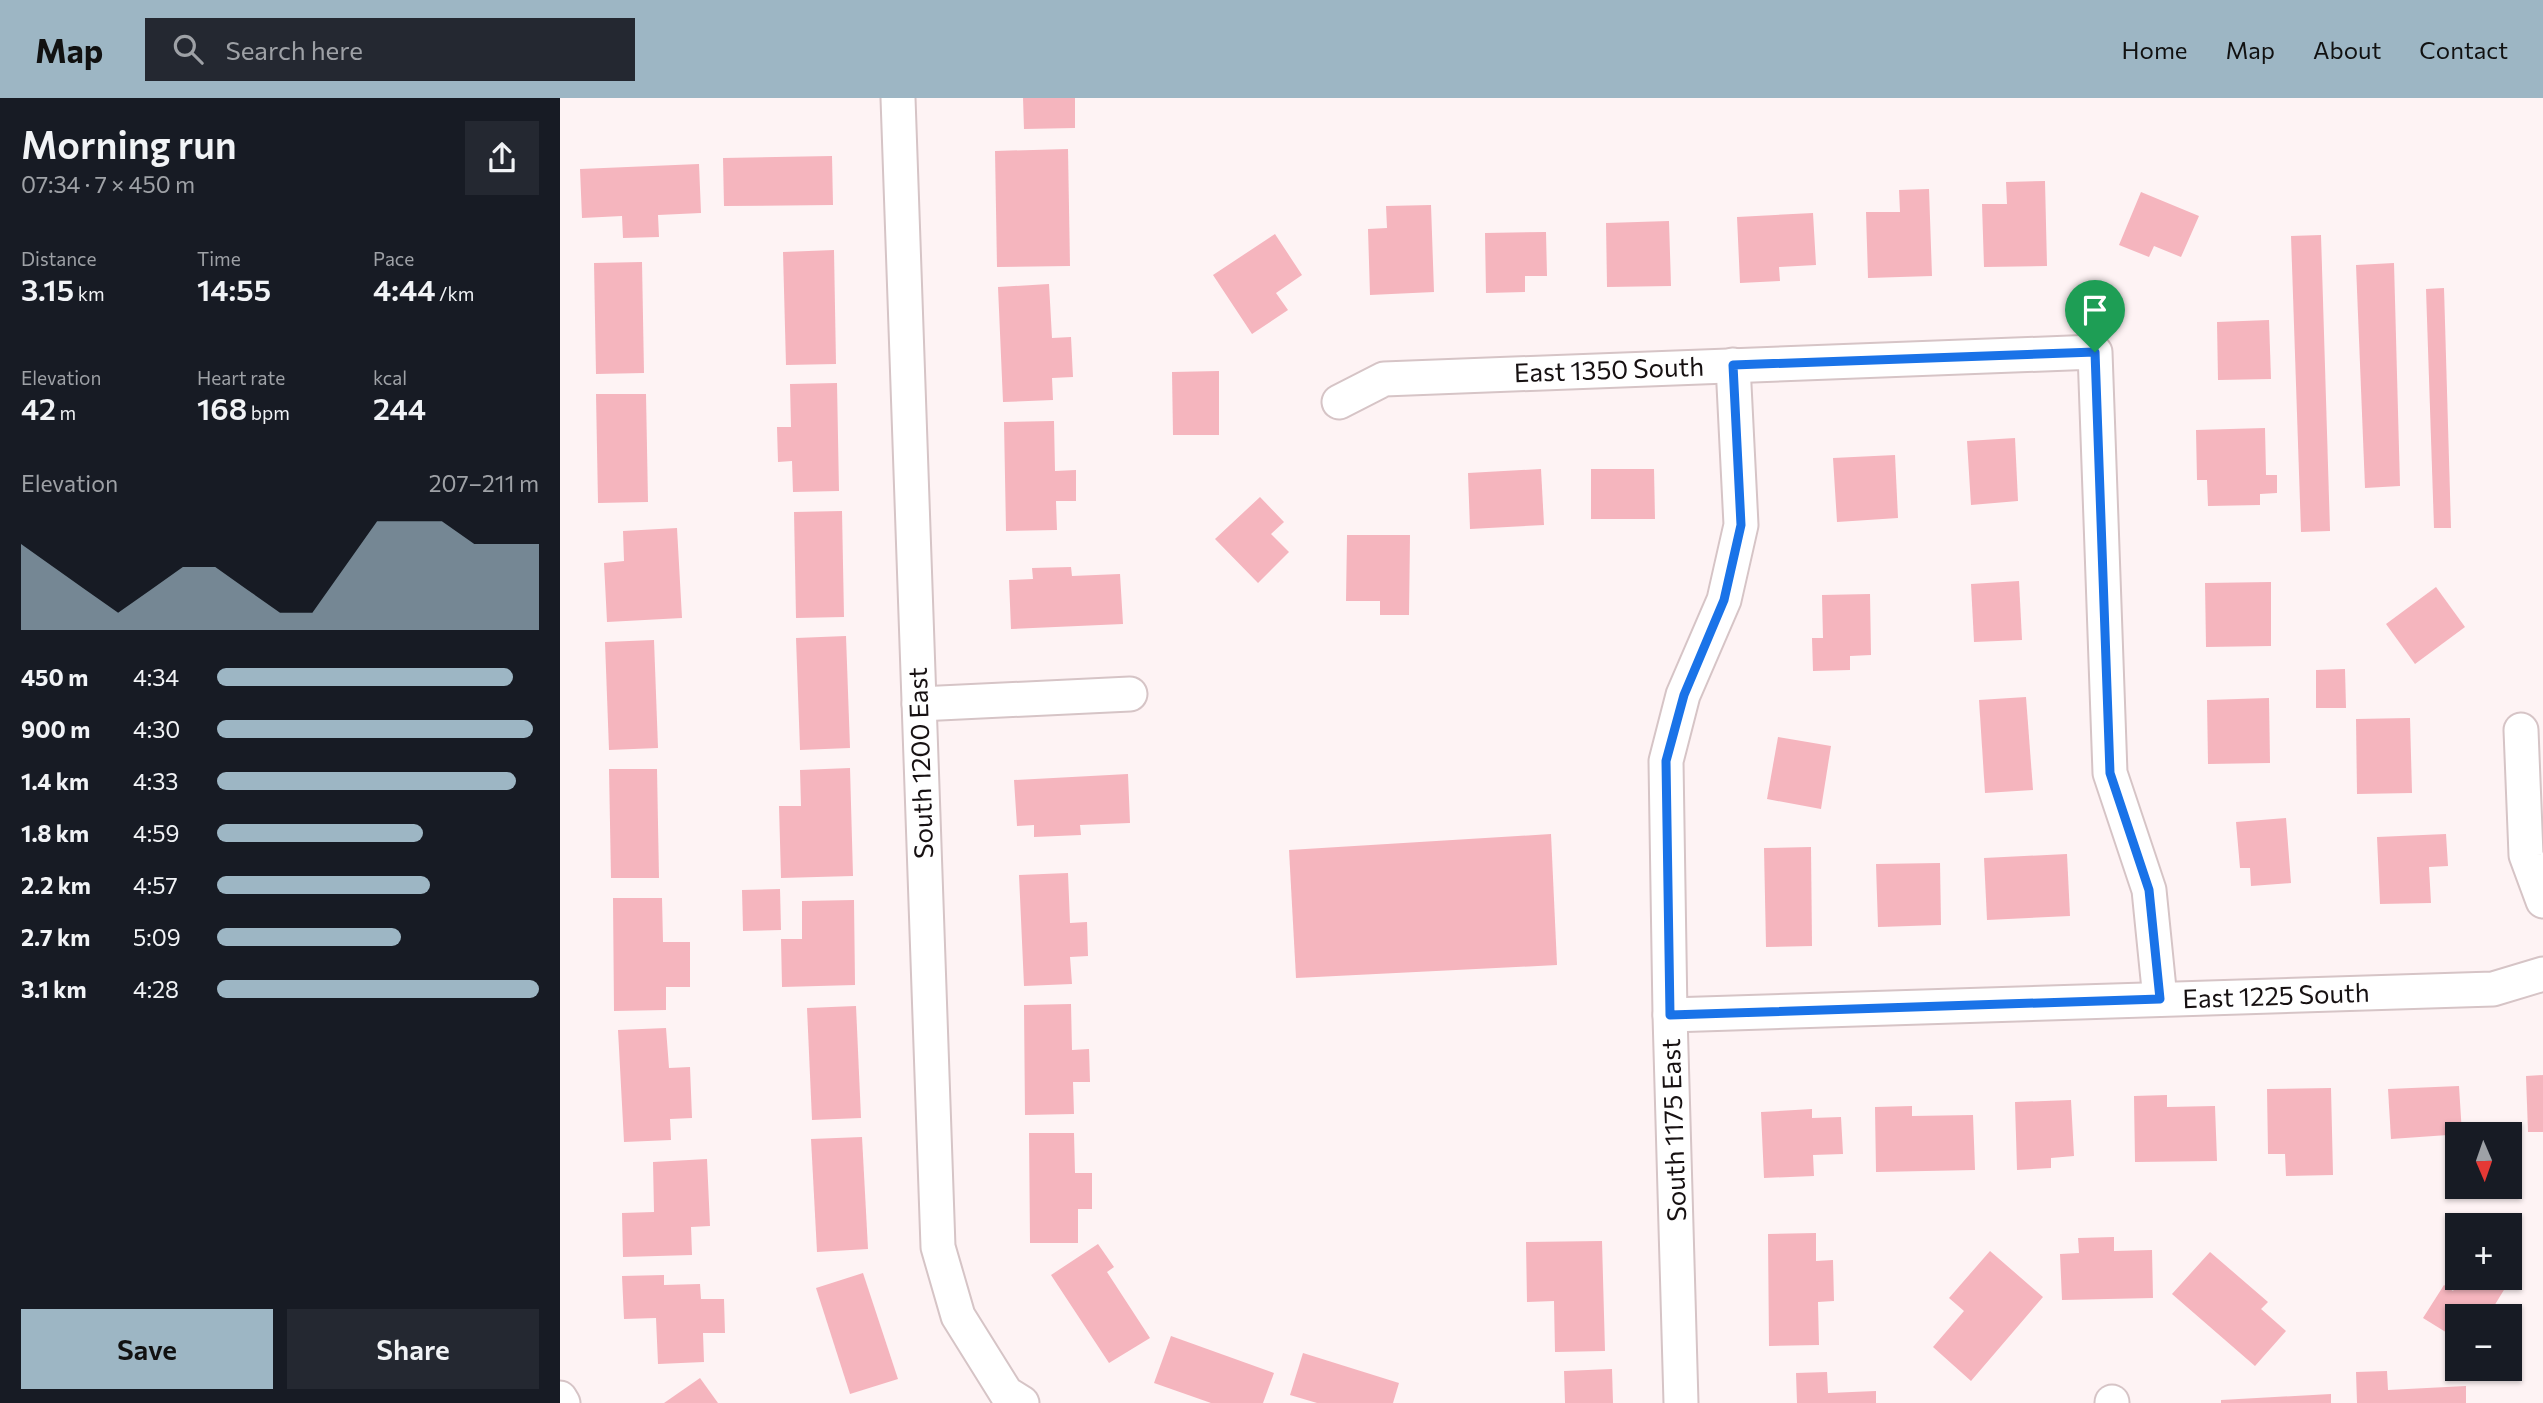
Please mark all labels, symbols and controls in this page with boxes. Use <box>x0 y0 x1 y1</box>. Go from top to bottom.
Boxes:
search box <box>145 18 635 81</box>
text: Map <box>35 29 103 70</box>
icon: search <box>169 30 207 68</box>
text: Search here <box>225 34 363 65</box>
text: Home <box>2122 35 2188 64</box>
text: Map <box>2226 35 2275 64</box>
text: About <box>2313 35 2381 64</box>
text: Contact <box>2419 35 2508 64</box>
text: Morning run <box>21 120 237 167</box>
button: share <box>465 121 539 195</box>
text: 07:34 · 7 × 450 m <box>21 170 195 198</box>
text: Distance <box>21 247 97 270</box>
text: Time <box>197 247 241 270</box>
text: Pace <box>373 247 414 270</box>
text: 3.15 <box>21 270 74 307</box>
text: 14:55 <box>197 270 271 307</box>
text: 4:44 <box>373 270 435 307</box>
pin <box>2065 280 2125 352</box>
text: km <box>74 282 105 305</box>
text: /km <box>435 282 474 305</box>
icon: arrive <box>2076 291 2114 329</box>
street label: East 1350 South <box>1513 350 1704 387</box>
text: Elevation <box>21 366 101 389</box>
text: Heart rate <box>197 366 285 389</box>
text: kcal <box>373 366 407 389</box>
text: 42 <box>21 389 56 426</box>
text: 168 <box>197 389 247 426</box>
text: 244 <box>373 389 426 426</box>
text: m <box>56 401 76 424</box>
text: bpm <box>247 401 290 424</box>
text: Elevation <box>21 469 118 497</box>
text: 207–211 m <box>429 469 539 497</box>
text: 450 m <box>21 663 88 691</box>
text: 4:34 <box>133 663 179 691</box>
street label: South 1200 East <box>901 667 938 859</box>
text: 900 m <box>21 715 90 743</box>
text: 4:30 <box>133 715 180 743</box>
text: 1.4 km <box>21 767 89 795</box>
text: 4:33 <box>133 767 178 795</box>
text: 1.8 km <box>21 819 89 847</box>
text: 4:59 <box>133 819 179 847</box>
text: 2.2 km <box>21 871 91 899</box>
text: 4:57 <box>133 871 178 899</box>
text: 2.7 km <box>21 923 90 951</box>
text: 5:09 <box>133 923 181 951</box>
text: 3.1 km <box>21 975 87 1003</box>
text: 4:28 <box>133 975 179 1003</box>
street label: East 1225 South <box>2182 976 2370 1013</box>
street label: South 1175 East <box>1654 1038 1691 1222</box>
north arrow <box>2445 1122 2522 1199</box>
map controls <box>2445 1122 2522 1381</box>
button: + <box>2445 1213 2522 1290</box>
button: − <box>2445 1304 2522 1381</box>
button: Save <box>21 1309 273 1389</box>
button: Share <box>287 1309 539 1389</box>

